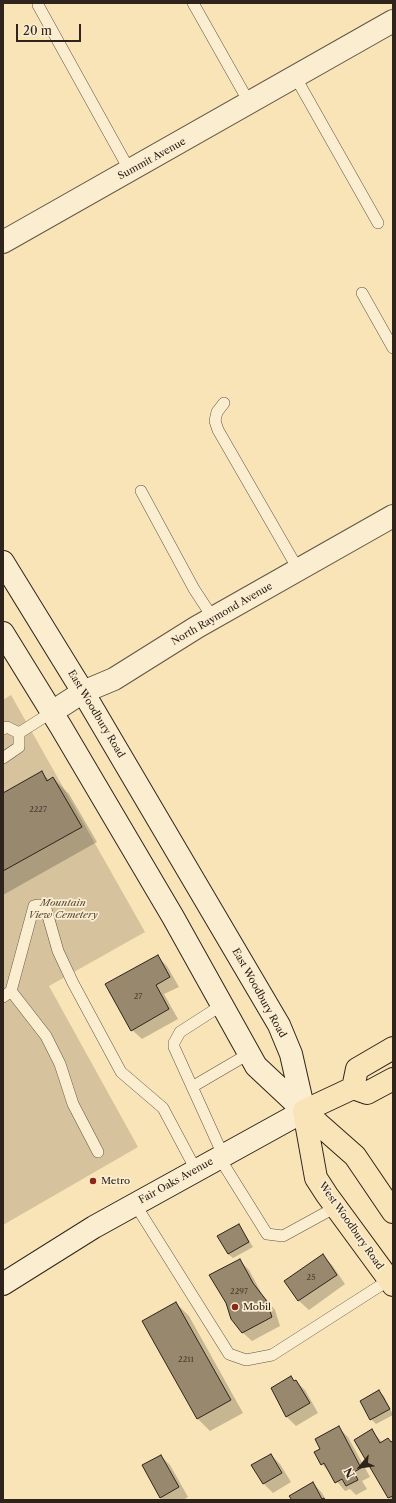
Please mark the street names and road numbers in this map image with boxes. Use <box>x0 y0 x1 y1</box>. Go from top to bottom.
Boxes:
street label: Summit Avenue <box>116 135 188 183</box>
street label: North Raymond Avenue <box>169 580 275 648</box>
street label: East Woodbury Road <box>65 668 127 760</box>
street label: East Woodbury Road <box>229 946 289 1040</box>
street label: Fair Oaks Avenue <box>137 1156 215 1206</box>
street label: West Woodbury Road <box>316 1180 386 1272</box>

